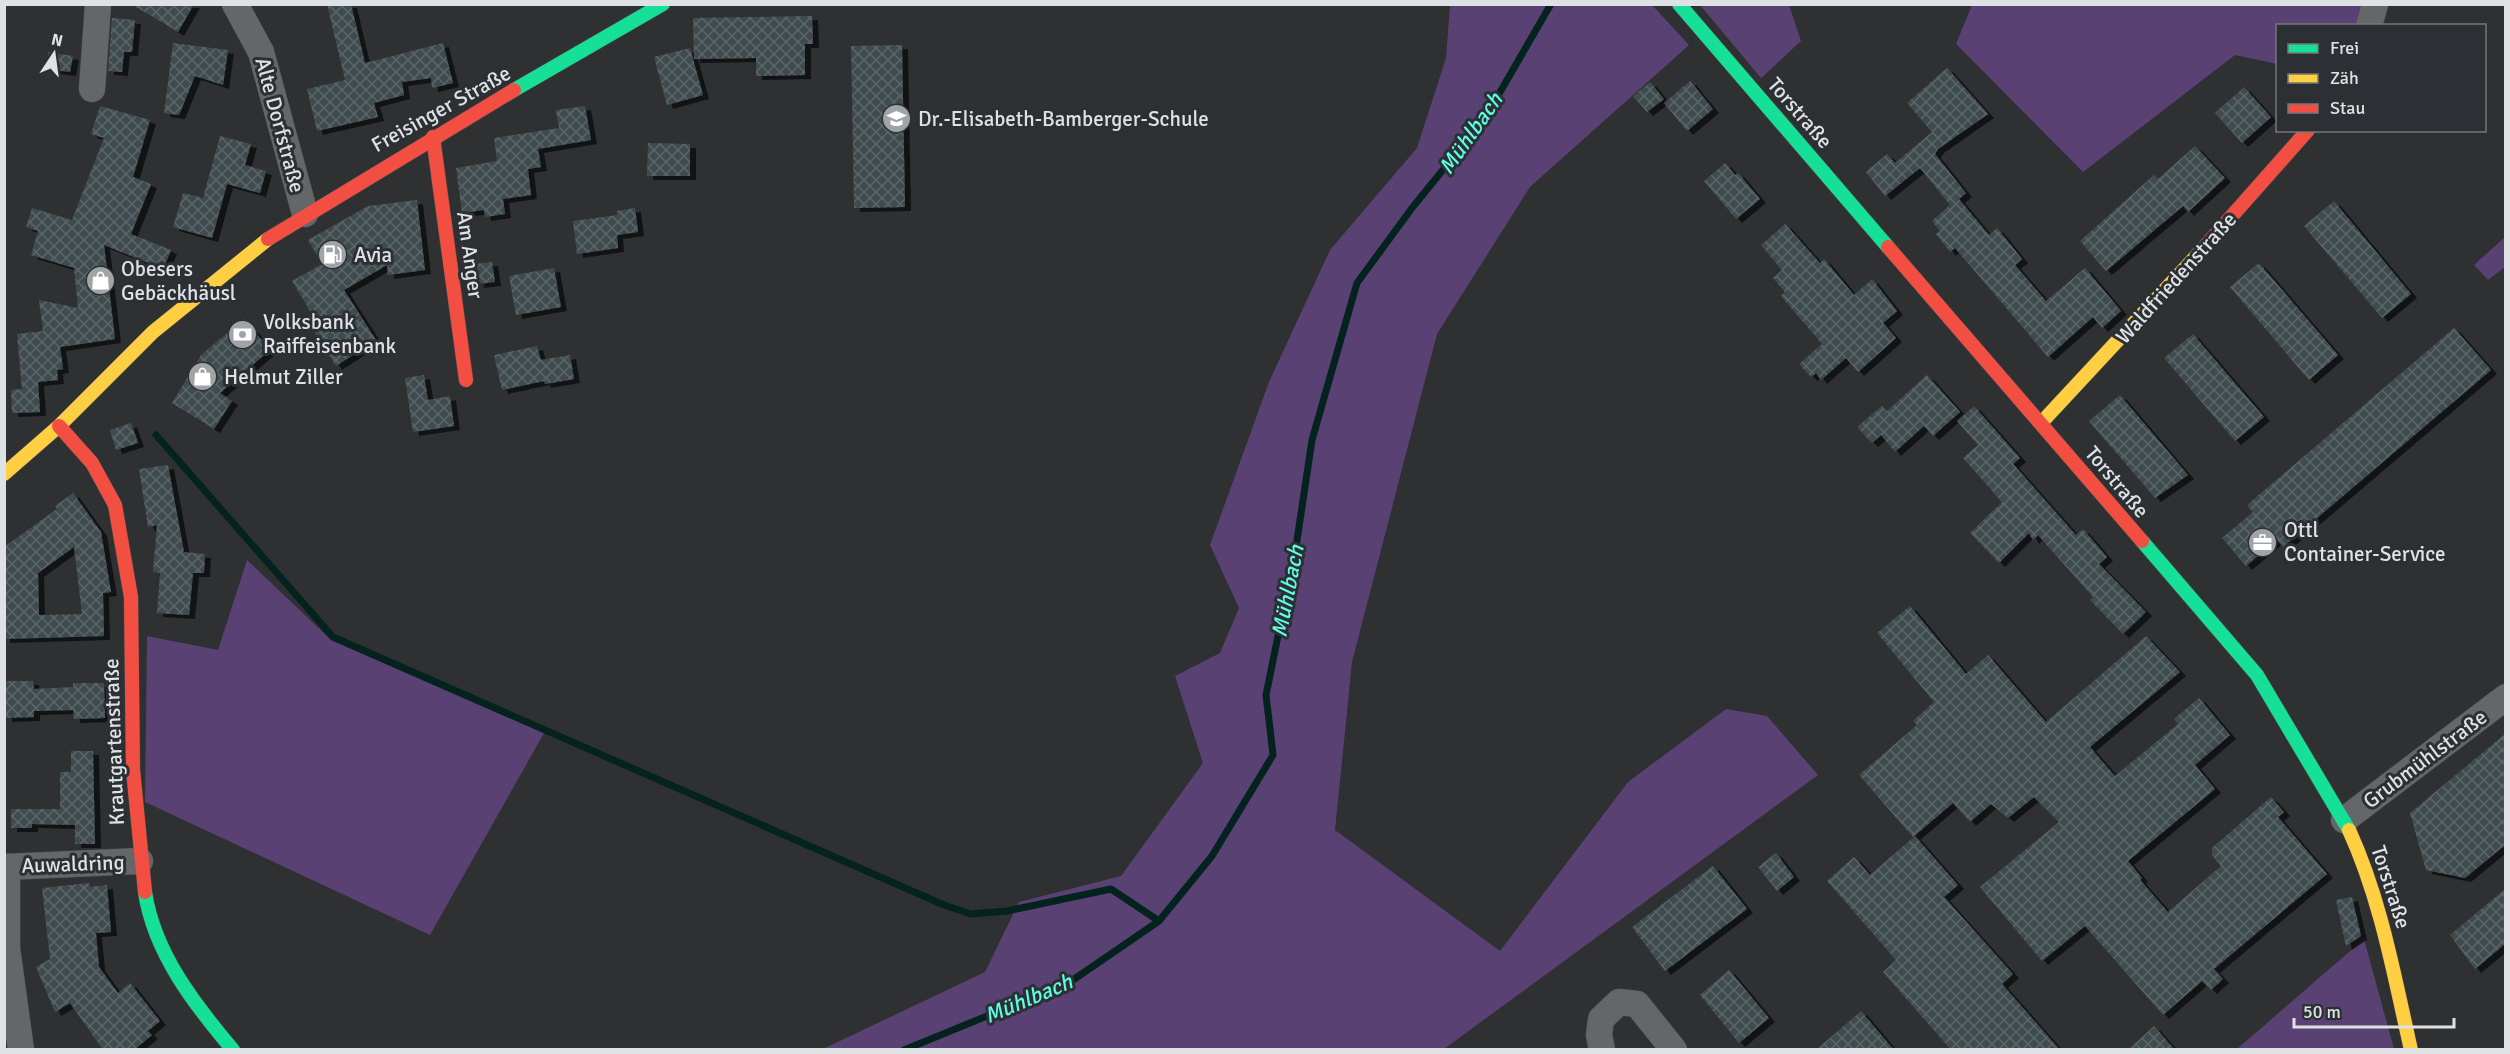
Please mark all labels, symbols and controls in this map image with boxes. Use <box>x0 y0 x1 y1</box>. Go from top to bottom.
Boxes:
north arrow <box>24 24 84 84</box>
legend <box>2276 24 2486 132</box>
text: N <box>49 29 65 51</box>
text: Frei <box>2330 37 2359 59</box>
street label: Alte Dorfstraße <box>249 54 311 196</box>
street label: Freisinger Straße <box>367 60 515 158</box>
text: Zäh <box>2330 67 2359 89</box>
street label: Torstraße <box>1762 72 1838 154</box>
water label: Mühlbach <box>1433 87 1509 179</box>
text: Stau <box>2330 97 2365 119</box>
school or university icon: Dr.-Elisabeth-Bamberger-Schule <box>881 103 913 135</box>
place label: Dr.-Elisabeth-Bamberger-Schule <box>918 106 1209 132</box>
street label: Waldfriedenstraße <box>2110 207 2242 349</box>
street label: Am Anger <box>451 210 489 301</box>
fuel station icon: Avia <box>317 239 349 271</box>
place label: Avia <box>354 242 392 268</box>
place label: Obesers Gebäckhäusl <box>121 256 236 306</box>
shop icon: Obesers Gebäckhäusl <box>84 265 116 297</box>
place label: Volksbank Raiffeisenbank <box>263 309 397 359</box>
bank icon: Volksbank Raiffeisenbank <box>226 318 258 350</box>
shop icon: Helmut Ziller <box>187 361 219 393</box>
place label: Helmut Ziller <box>224 364 343 390</box>
street label: Torstraße <box>2080 441 2154 523</box>
place label: Ottl Container-Service <box>2284 517 2445 567</box>
office icon: Ottl Container-Service <box>2247 526 2279 558</box>
water label: Mühlbach <box>1265 542 1310 639</box>
street label: Krautgartenstraße <box>98 658 130 826</box>
street label: Grubmühlstraße <box>2358 704 2492 814</box>
street label: Torstraße <box>2365 842 2417 932</box>
street label: Auwaldring <box>21 849 125 879</box>
water label: Mühlbach <box>980 967 1077 1029</box>
scale bar <box>2294 991 2454 1029</box>
text: 50 m <box>2303 1001 2341 1023</box>

